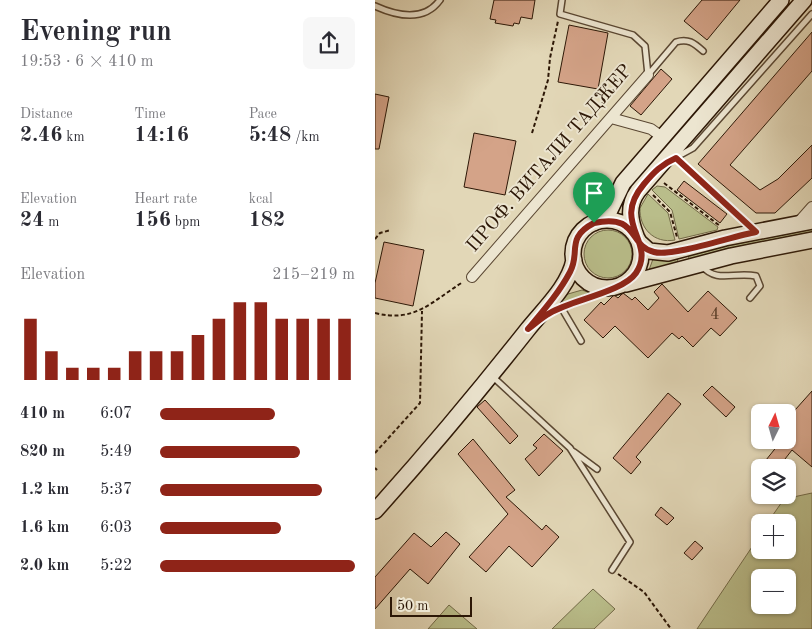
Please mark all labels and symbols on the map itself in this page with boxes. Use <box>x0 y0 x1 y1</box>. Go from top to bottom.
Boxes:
street label: ПРОФ. ВИТАЛИ ТАДЖЕР <box>464 62 636 256</box>
pin <box>573 172 615 223</box>
house number: 4 <box>710 307 720 323</box>
north arrow <box>751 404 796 449</box>
scale bar <box>390 594 473 617</box>

